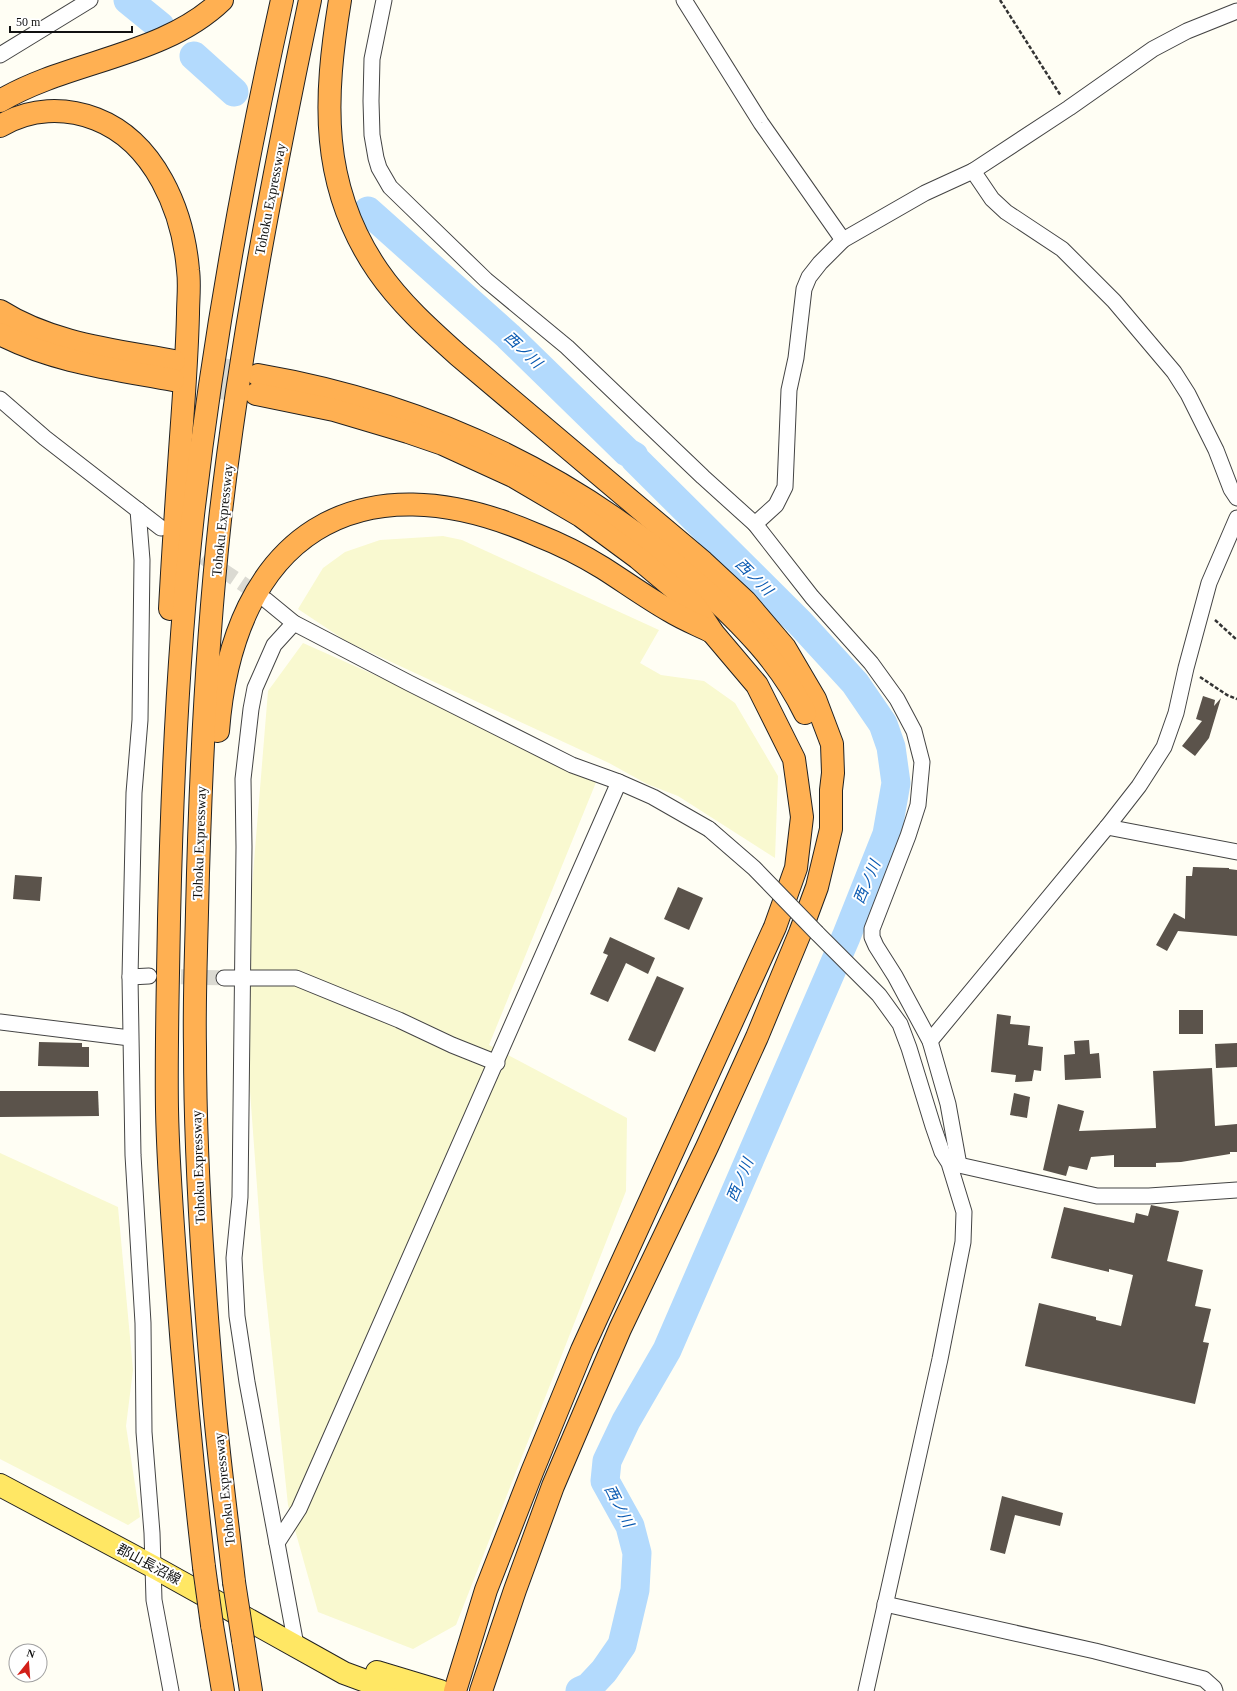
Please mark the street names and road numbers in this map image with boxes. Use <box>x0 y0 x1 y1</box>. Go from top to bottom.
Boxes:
street label: Tohoku Expressway <box>252 142 289 256</box>
street label: Tohoku Expressway <box>209 463 236 577</box>
street label: Tohoku Expressway <box>190 786 209 900</box>
street label: Tohoku Expressway <box>189 1110 208 1224</box>
street label: Tohoku Expressway <box>211 1432 238 1546</box>
street label: 郡山長沼線 <box>114 1541 183 1587</box>

